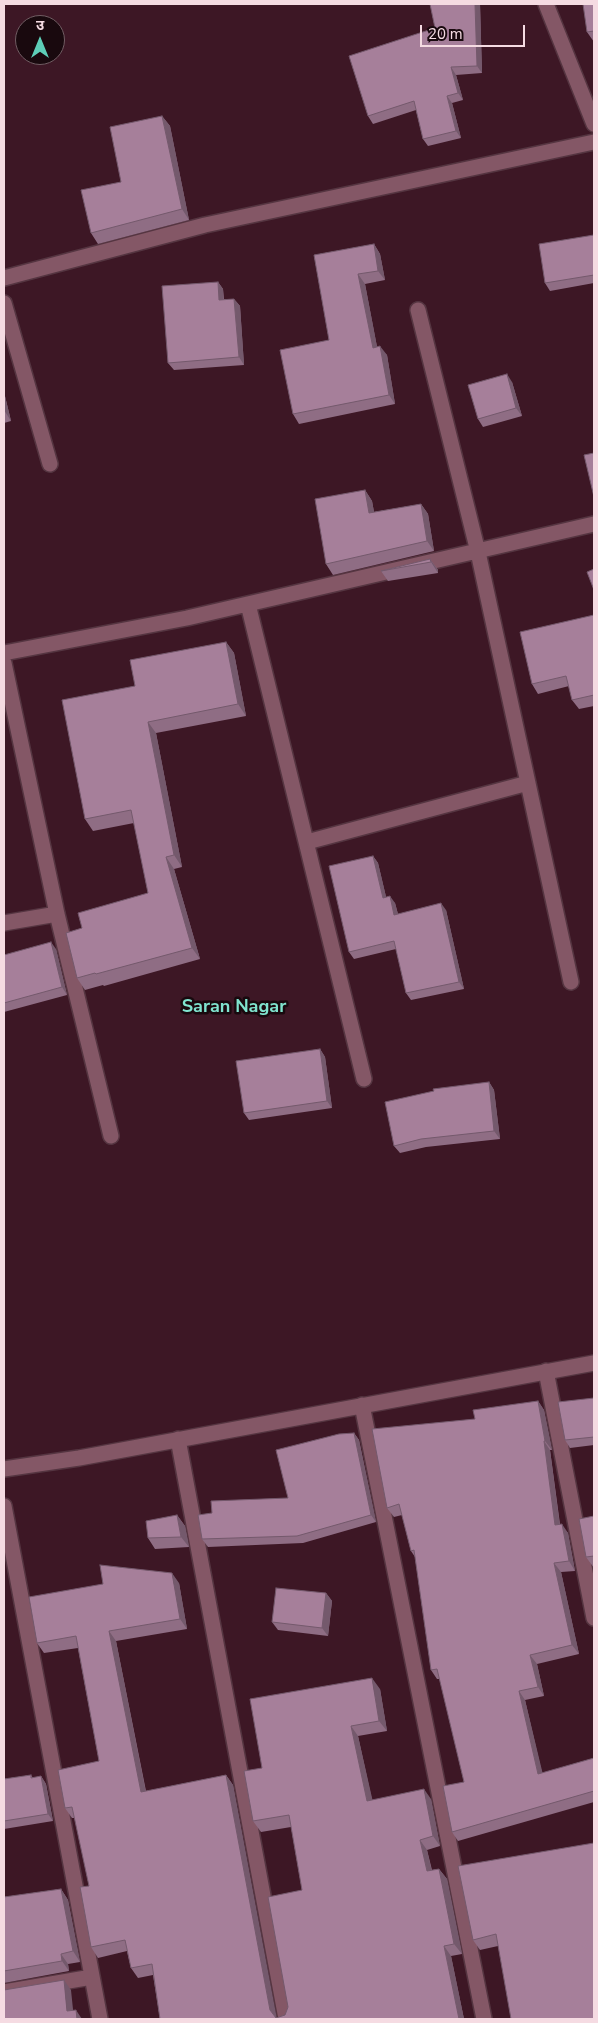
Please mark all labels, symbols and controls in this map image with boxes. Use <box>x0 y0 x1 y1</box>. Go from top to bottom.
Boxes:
north arrow <box>15 15 65 65</box>
scale bar <box>423 15 528 47</box>
text: उ <box>36 16 44 35</box>
text: 20 m <box>428 24 463 44</box>
district label: Saran Nagar <box>182 997 286 1019</box>

